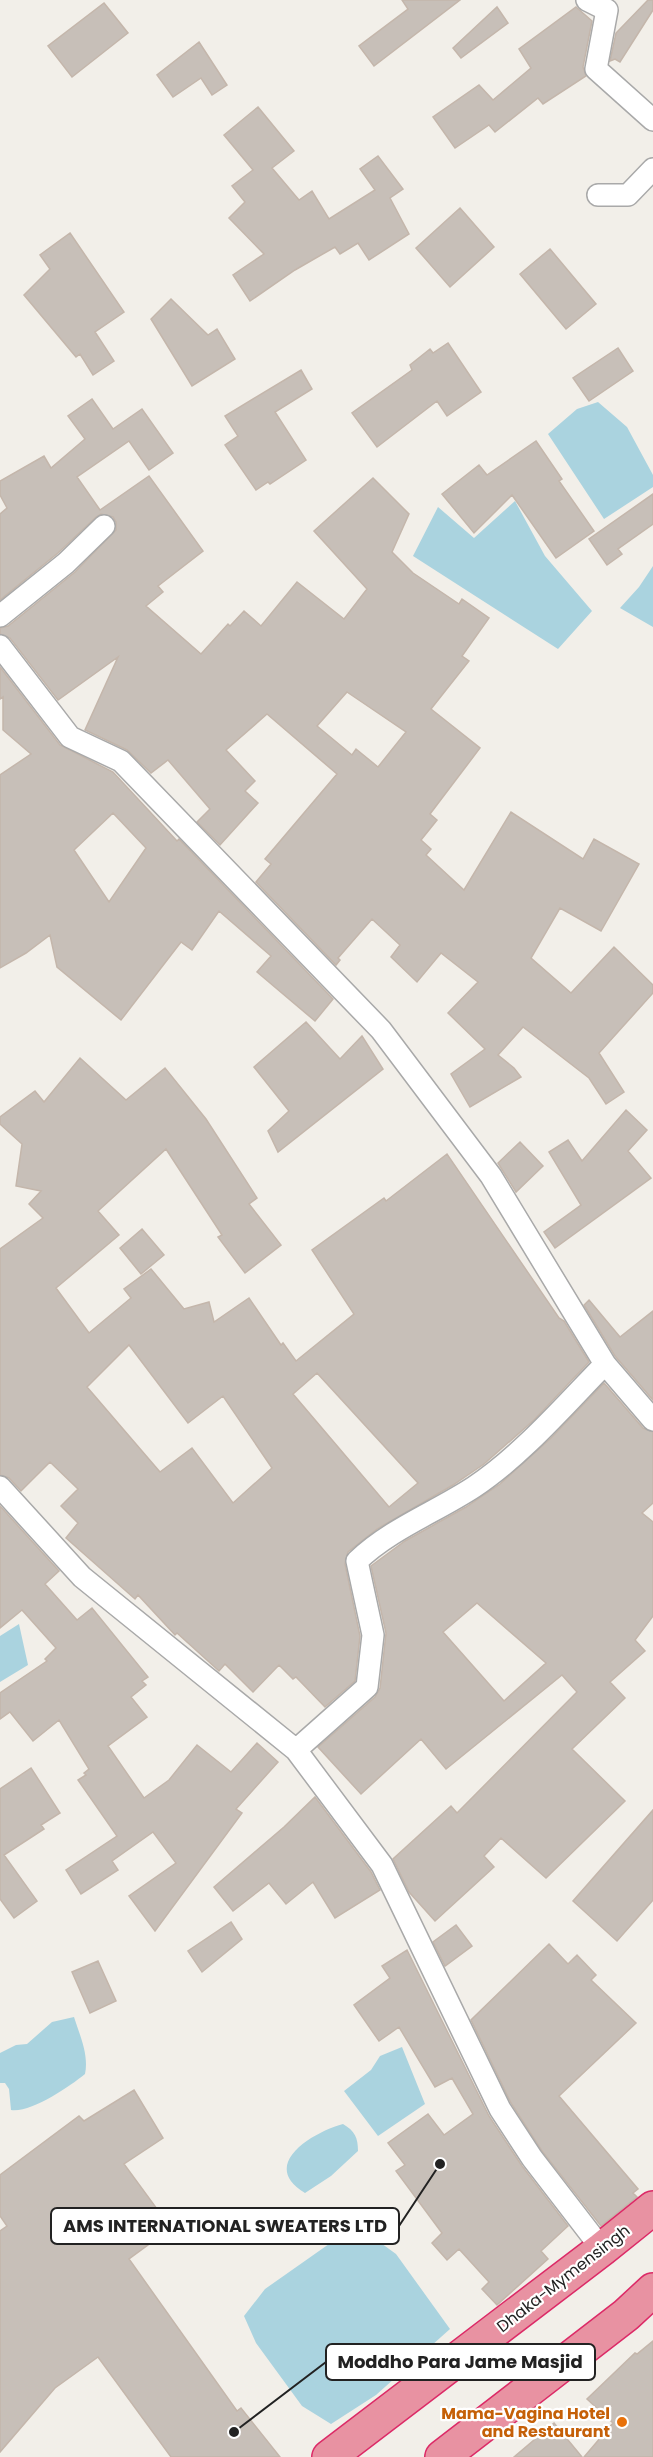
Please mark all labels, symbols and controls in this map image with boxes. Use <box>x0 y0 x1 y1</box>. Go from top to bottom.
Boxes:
callout: AMS INTERNATIONAL SWEATERS LTD <box>51 2208 399 2244</box>
text: AMS INTERNATIONAL SWEATERS LTD <box>63 2213 387 2238</box>
street label: Dhaka-Mymensingh <box>492 2219 635 2338</box>
callout: Moddho Para Jame Masjid <box>326 2344 595 2380</box>
text: Moddho Para Jame Masjid <box>337 2349 583 2374</box>
place label: Mama-Vagina Hotel and Restaurant <box>441 2402 610 2443</box>
marker: Mama-Vagina Hotel and Restaurant <box>615 2415 629 2429</box>

